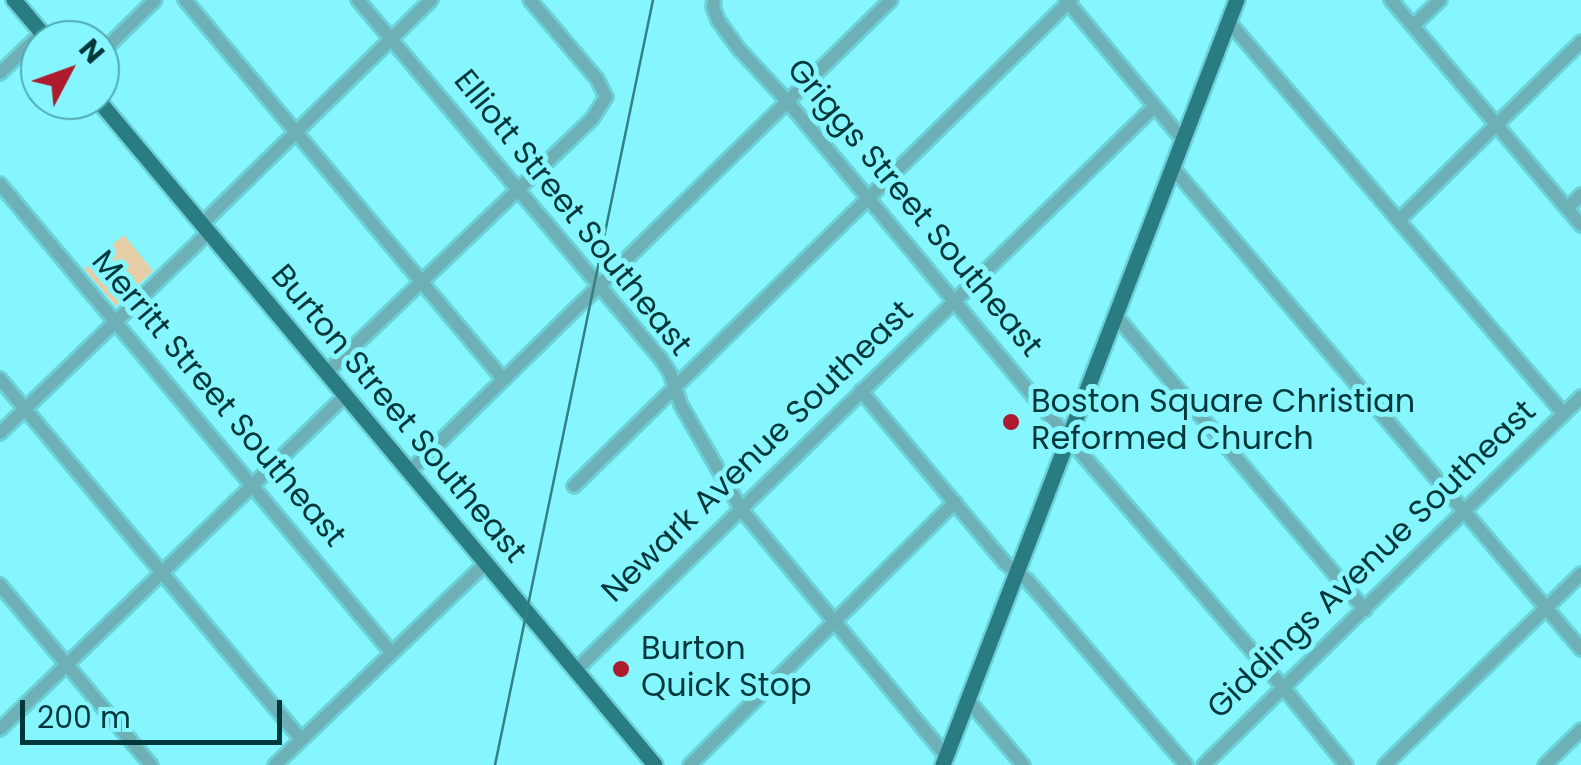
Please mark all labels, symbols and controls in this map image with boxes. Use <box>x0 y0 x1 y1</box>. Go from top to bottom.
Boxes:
north arrow <box>20 20 120 120</box>
text: N <box>70 31 113 72</box>
street label: Griggs Street Southeast <box>777 52 1049 366</box>
street label: Elliott Street Southeast <box>444 63 698 365</box>
street label: Merritt Street Southeast <box>82 244 352 556</box>
street label: Burton Street Southeast <box>261 258 533 572</box>
street label: Newark Avenue Southeast <box>595 294 923 612</box>
place label: Boston Square Christian Reformed Church <box>1031 385 1415 460</box>
street label: Giddings Avenue Southeast <box>1201 394 1545 728</box>
marker: Boston Square Christian Reformed Church <box>1000 411 1022 433</box>
place label: Burton Quick Stop <box>641 632 812 707</box>
marker: Burton Quick Stop <box>610 658 632 680</box>
scale bar <box>25 680 288 742</box>
text: 200 m <box>37 696 131 739</box>

